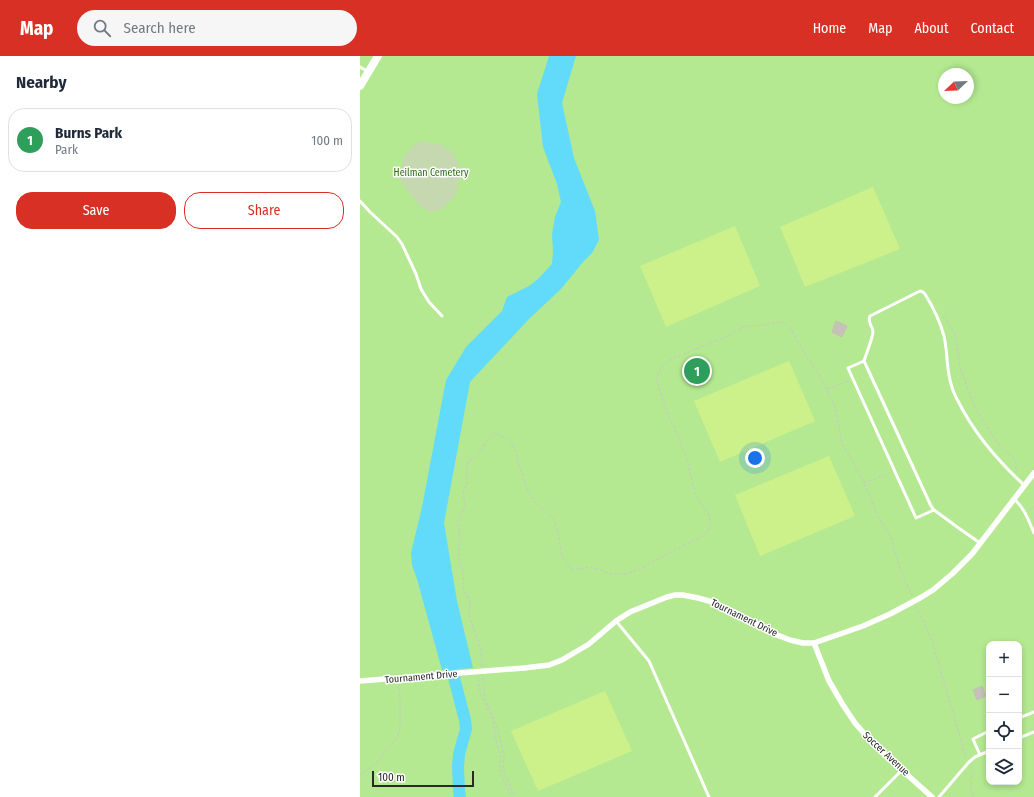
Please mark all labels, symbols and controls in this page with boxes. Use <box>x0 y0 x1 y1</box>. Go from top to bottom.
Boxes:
search box <box>77 10 357 46</box>
text: Map <box>20 17 53 40</box>
icon: search <box>91 17 113 39</box>
text: Search here <box>123 19 196 37</box>
text: Home <box>813 20 846 37</box>
text: Map <box>868 20 892 37</box>
text: About <box>914 20 949 37</box>
text: Contact <box>971 20 1014 37</box>
north arrow <box>938 68 974 104</box>
text: Nearby <box>16 72 67 93</box>
text: Burns Park <box>55 124 122 142</box>
text: 1 <box>27 133 33 148</box>
text: 100 m <box>311 133 343 148</box>
text: Park <box>55 142 78 157</box>
park label: Heilman Cemetery <box>394 167 469 179</box>
button: Save <box>16 192 176 229</box>
button: Share <box>184 192 344 229</box>
pin: 1 <box>684 356 710 386</box>
your location <box>745 448 765 468</box>
street label: Tournament Drive <box>709 597 779 639</box>
map controls <box>986 641 1022 785</box>
button: + <box>986 641 1022 677</box>
street label: Tournament Drive <box>384 668 458 686</box>
button: − <box>986 677 1022 713</box>
button: locate <box>986 713 1022 749</box>
street label: Soccer Avenue <box>860 729 912 779</box>
button: layers <box>986 749 1022 785</box>
scale bar <box>372 769 474 788</box>
text: 100 m <box>378 771 405 784</box>

